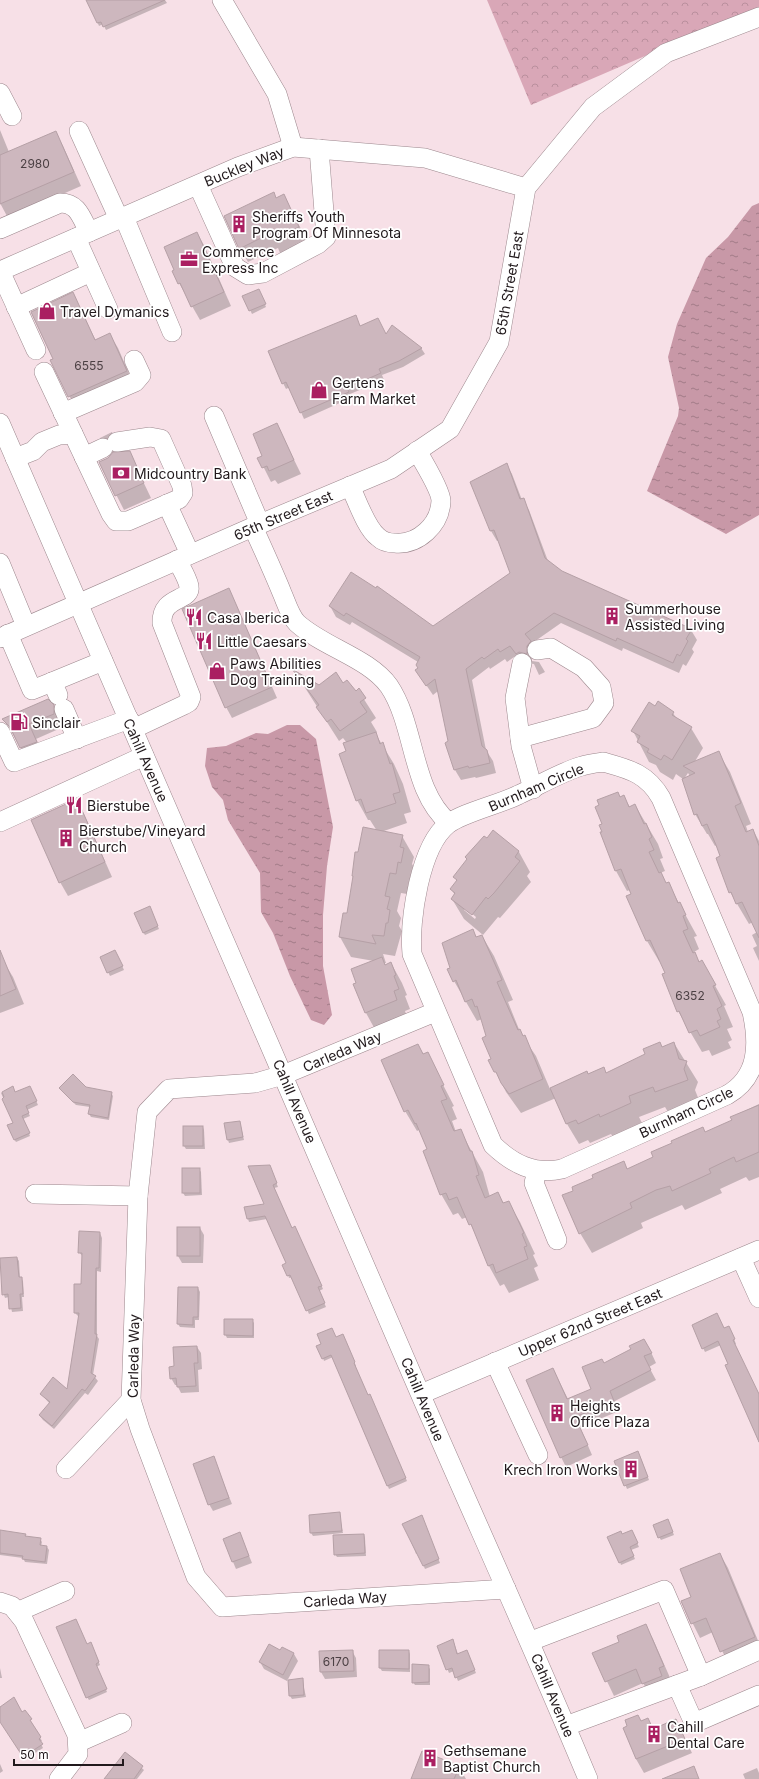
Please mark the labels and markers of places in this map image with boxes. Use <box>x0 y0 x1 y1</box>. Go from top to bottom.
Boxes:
place label: Sheriffs Youth Program Of Minnesota <box>252 208 401 241</box>
building icon: Sheriffs Youth Program Of Minnesota <box>229 214 249 234</box>
place label: Commerce Express Inc <box>202 243 279 276</box>
office icon: Commerce Express Inc <box>179 249 199 269</box>
shop icon: Travel Dymanics <box>37 301 57 321</box>
place label: Travel Dymanics <box>60 303 169 320</box>
place label: Gertens Farm Market <box>332 374 416 407</box>
shop icon: Gertens Farm Market <box>309 380 329 400</box>
bank icon: Midcountry Bank <box>111 463 131 483</box>
place label: Midcountry Bank <box>134 465 247 482</box>
place label: Summerhouse Assisted Living <box>625 600 725 633</box>
building icon: Summerhouse Assisted Living <box>602 606 622 626</box>
restaurant icon: Casa Iberica <box>184 607 204 627</box>
place label: Casa Iberica <box>207 609 290 626</box>
restaurant icon: Little Caesars <box>194 631 214 651</box>
place label: Little Caesars <box>217 633 307 650</box>
place label: Paws Abilities Dog Training <box>230 655 322 688</box>
shop icon: Paws Abilities Dog Training <box>207 661 227 681</box>
fuel station icon: Sinclair <box>9 712 29 732</box>
place label: Sinclair <box>32 714 81 731</box>
restaurant icon: Bierstube <box>64 795 84 815</box>
place label: Bierstube <box>87 797 150 814</box>
place label: Bierstube/Vineyard Church <box>79 822 206 855</box>
building icon: Bierstube/Vineyard Church <box>56 828 76 848</box>
place label: Heights Office Plaza <box>570 1397 650 1430</box>
building icon: Heights Office Plaza <box>547 1403 567 1423</box>
building icon: Krech Iron Works <box>621 1459 641 1479</box>
place label: Krech Iron Works <box>504 1461 618 1478</box>
place label: Cahill Dental Care <box>667 1718 745 1751</box>
building icon: Cahill Dental Care <box>644 1724 664 1744</box>
place label: Gethsemane Baptist Church <box>443 1742 541 1775</box>
building icon: Gethsemane Baptist Church <box>420 1748 440 1768</box>

